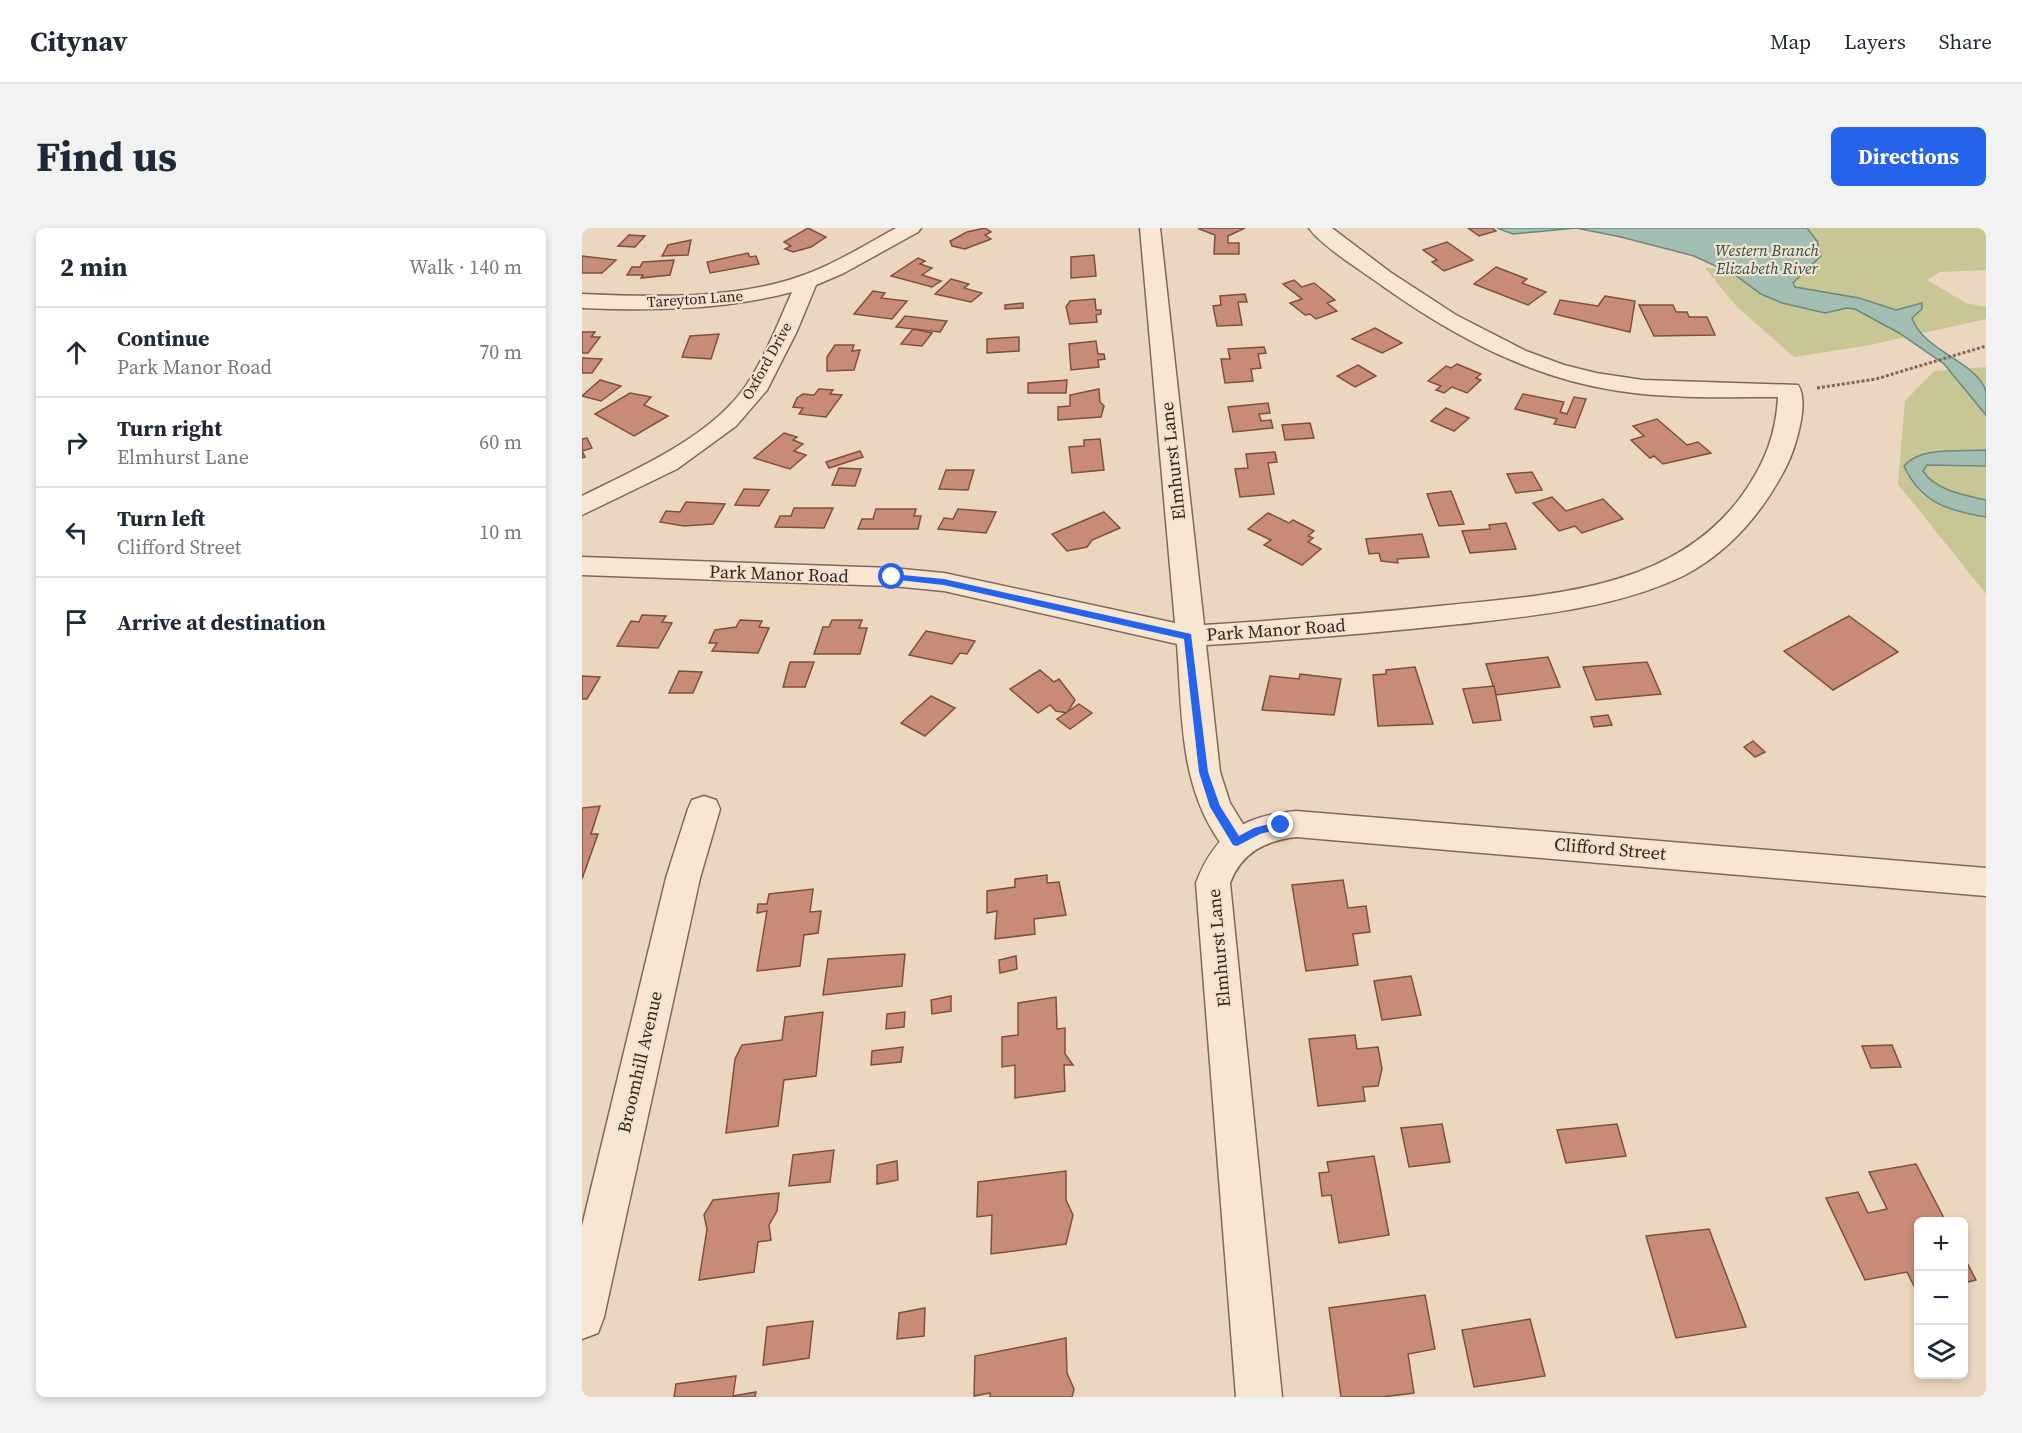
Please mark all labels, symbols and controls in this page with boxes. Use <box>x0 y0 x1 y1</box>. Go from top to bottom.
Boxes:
text: Citynav <box>30 22 127 60</box>
text: Map <box>1770 27 1811 56</box>
text: Layers <box>1844 27 1906 56</box>
text: Share <box>1939 27 1992 56</box>
text: Find us <box>36 127 177 185</box>
button: Directions <box>1831 127 1986 186</box>
water label: Western Branch Elizabeth River <box>1715 239 1819 279</box>
text: 2 min <box>60 249 127 285</box>
text: Walk · 140 m <box>409 253 522 281</box>
street label: Tareyton Lane <box>646 285 744 312</box>
street label: Oxford Drive <box>736 318 797 404</box>
text: Continue <box>117 323 210 353</box>
icon: ahead <box>60 336 93 369</box>
text: 70 m <box>479 338 522 366</box>
text: Park Manor Road <box>117 353 272 381</box>
street label: Elmhurst Lane <box>1154 401 1191 521</box>
text: Turn right <box>117 413 222 443</box>
icon: right <box>60 426 93 459</box>
text: 60 m <box>479 428 522 456</box>
text: Elmhurst Lane <box>117 443 249 471</box>
text: Turn left <box>117 503 205 533</box>
icon: left <box>60 516 93 549</box>
text: 10 m <box>479 518 522 546</box>
text: Clifford Street <box>117 533 241 561</box>
street label: Park Manor Road <box>709 559 849 588</box>
route start <box>878 563 904 589</box>
icon: arrive <box>60 606 93 639</box>
text: Arrive at destination <box>117 607 326 637</box>
street label: Park Manor Road <box>1206 612 1346 647</box>
route end <box>1267 811 1293 837</box>
street label: Clifford Street <box>1553 831 1667 866</box>
street label: Elmhurst Lane <box>1201 888 1236 1008</box>
street label: Broomhill Avenue <box>611 988 668 1135</box>
map controls <box>1914 1217 1968 1379</box>
button: + <box>1914 1217 1968 1271</box>
button: − <box>1914 1271 1968 1325</box>
button: layers <box>1914 1325 1968 1379</box>

